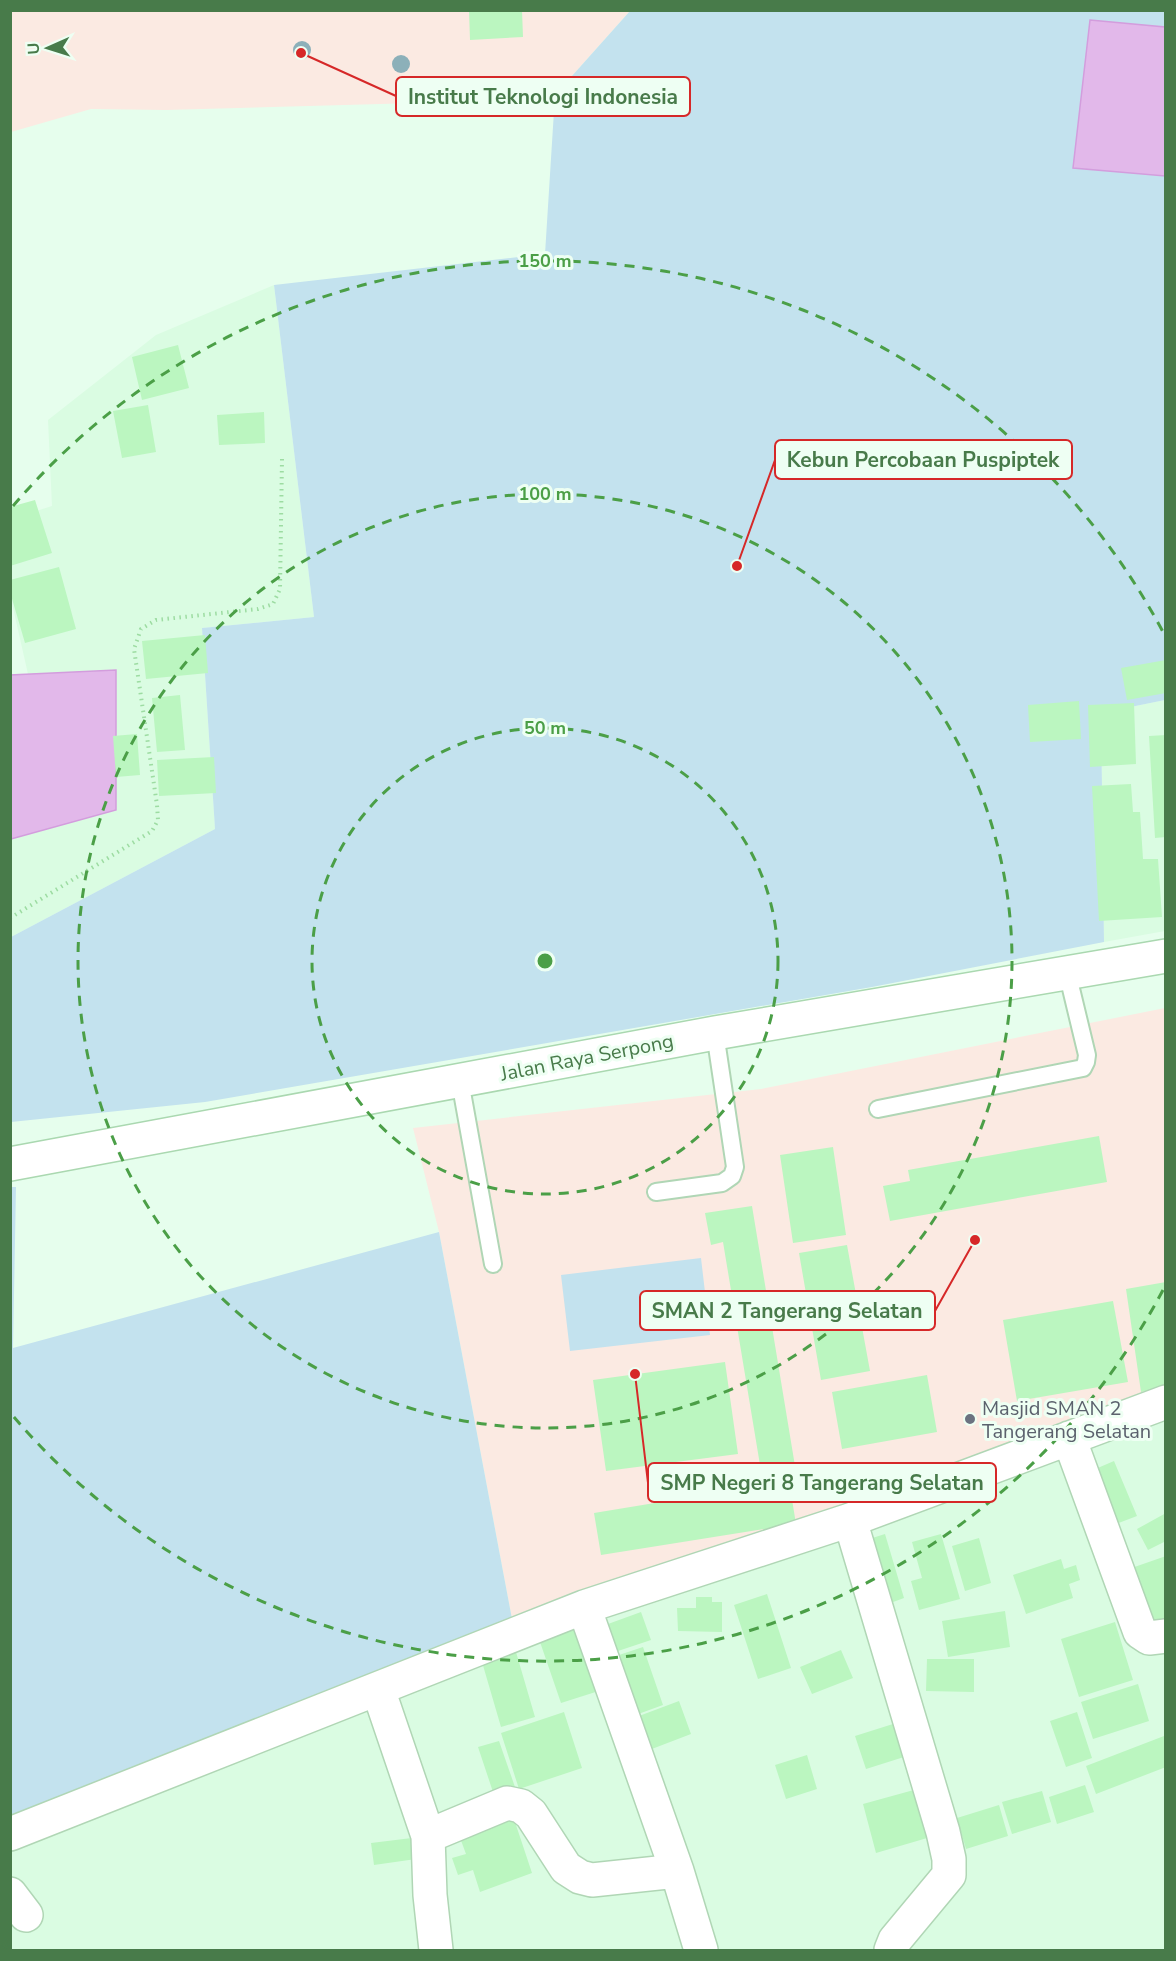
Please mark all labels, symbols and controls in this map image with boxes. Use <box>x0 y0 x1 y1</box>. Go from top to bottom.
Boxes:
north arrow <box>18 18 78 78</box>
text: U <box>23 42 45 55</box>
callout: Institut Teknologi Indonesia <box>396 77 690 116</box>
text: Institut Teknologi Indonesia <box>408 83 678 111</box>
text: 150 m <box>518 249 572 273</box>
callout: Kebun Percobaan Puspiptek <box>775 440 1072 479</box>
text: Kebun Percobaan Puspiptek <box>787 446 1060 474</box>
text: 100 m <box>518 482 572 506</box>
text: 50 m <box>524 716 566 740</box>
centre of rings <box>535 951 555 971</box>
street label: Jalan Raya Serpong <box>497 1027 676 1088</box>
callout: SMAN 2 Tangerang Selatan <box>640 1291 935 1330</box>
text: SMAN 2 Tangerang Selatan <box>652 1297 922 1325</box>
place label: Masjid SMAN 2 Tangerang Selatan <box>982 1395 1151 1445</box>
marker: Masjid SMAN 2 Tangerang Selatan <box>963 1412 977 1426</box>
callout: SMP Negeri 8 Tangerang Selatan <box>648 1463 996 1502</box>
text: SMP Negeri 8 Tangerang Selatan <box>660 1469 984 1497</box>

